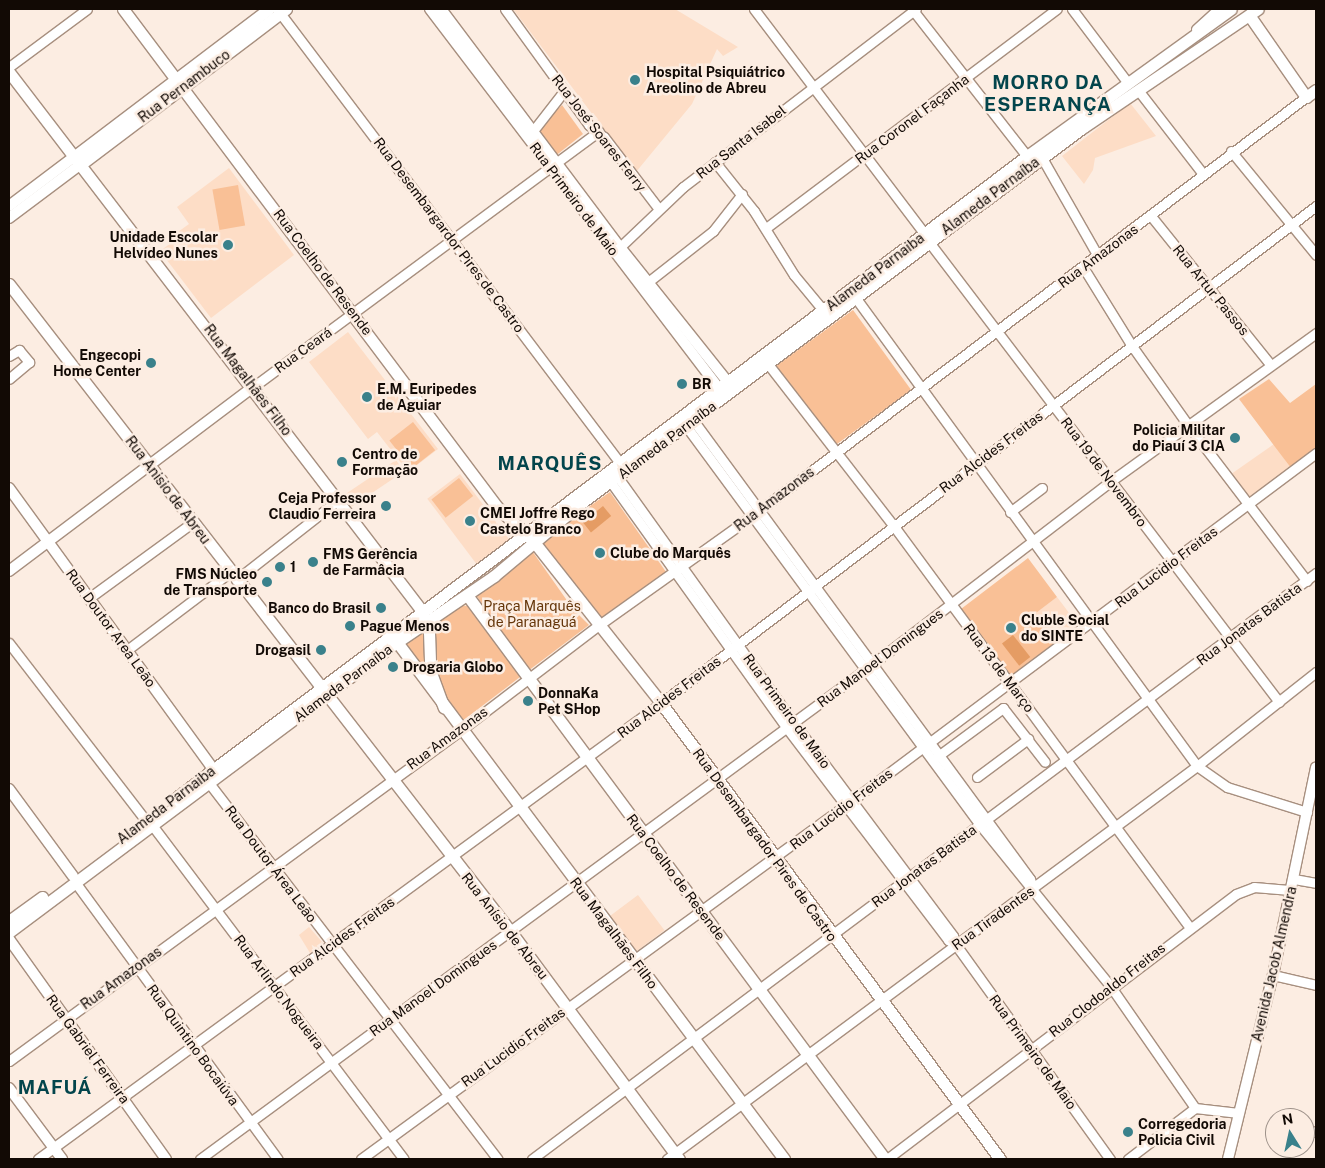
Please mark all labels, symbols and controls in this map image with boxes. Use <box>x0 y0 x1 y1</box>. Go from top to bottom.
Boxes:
street label: Rua Pernambuco <box>135 46 233 126</box>
place label: Hospital Psiquiátrico Areolino de Abreu <box>646 64 785 96</box>
street label: Rua José Soares Ferry <box>548 71 650 195</box>
street label: Rua Coronel Façanha <box>852 71 972 167</box>
district label: MORRO DA ESPERANÇA <box>983 72 1113 116</box>
marker: Hospital Psiquiátrico Areolino de Abreu <box>628 73 642 87</box>
street label: Rua Santa Isabel <box>693 102 789 182</box>
street label: Rua Desembargardor Pires de Castro <box>370 134 528 336</box>
street label: Rua Primeiro de Maio <box>526 139 622 259</box>
street label: Alameda Parnaíba <box>938 154 1042 238</box>
street label: Rua Coelho de Resende <box>270 206 376 338</box>
street label: Rua Amazonas <box>1055 220 1141 292</box>
place label: Unidade Escolar Helvídeo Nunes <box>110 229 218 262</box>
street label: Alameda Parnaiba <box>823 230 927 314</box>
marker: Unidade Escolar Helvídeo Nunes <box>222 239 234 251</box>
street label: Rua Artur Passos <box>1169 241 1253 339</box>
street label: Rua Magalhães Filho <box>201 321 295 439</box>
street label: Rua Ceará <box>271 324 335 376</box>
place label: Engecopi Home Center <box>53 347 141 380</box>
marker: Engecopi Home Center <box>145 357 157 369</box>
place label: BR <box>692 376 712 392</box>
marker: BR <box>676 378 688 390</box>
place label: E.M. Euripedes de Aguiar <box>377 381 477 414</box>
marker: E.M. Euripedes de Aguiar <box>361 391 373 403</box>
street label: Alameda Parnaíba <box>615 398 719 482</box>
street label: Rua Alcides Freitas <box>936 408 1046 496</box>
street label: Rua 19 de Novembro <box>1057 414 1151 530</box>
place label: Policia Militar do Piauí 3 CIA <box>1132 422 1225 454</box>
street label: Rua Anisio de Abreu <box>122 432 214 548</box>
marker: Policia Militar do Piauí 3 CIA <box>1229 432 1241 444</box>
place label: Centro de Formação <box>352 446 418 478</box>
district label: MARQUÊS <box>497 453 603 475</box>
marker: Centro de Formação <box>336 456 348 468</box>
street label: Rua Amazonas <box>731 463 817 535</box>
place label: Ceja Professor Claudio Ferreira <box>268 490 376 522</box>
marker: Ceja Professor Claudio Ferreira <box>380 500 392 512</box>
place label: CMEI Joffre Rego Castelo Branco <box>480 505 595 538</box>
marker: CMEI Joffre Rego Castelo Branco <box>464 515 476 527</box>
street label: Rua Lucidio Freitas <box>1111 523 1221 611</box>
place label: Clube do Marquês <box>610 545 731 561</box>
place label: FMS Gerência de Farmâcia <box>323 546 417 578</box>
marker: Clube do Marquês <box>594 547 606 559</box>
marker: FMS Gerência de Farmâcia <box>307 556 319 568</box>
place label: 1 <box>290 559 296 575</box>
marker: 1 <box>274 561 286 573</box>
street label: Rua Doutor Area Leão <box>62 566 160 690</box>
place label: FMS Núcleo de Transporte <box>164 566 257 598</box>
marker: FMS Núcleo de Transporte <box>261 576 273 588</box>
street label: Rua Jonatas Batista <box>1193 579 1305 669</box>
park label: Praça Marquês de Paranaguá <box>483 598 581 630</box>
place label: Banco do Brasil <box>268 600 371 616</box>
marker: Banco do Brasil <box>375 602 387 614</box>
street label: Rua Manoel Domingues <box>814 605 946 711</box>
place label: Cluble Social do SINTE <box>1021 612 1109 644</box>
place label: Pague Menos <box>360 618 450 634</box>
marker: Pague Menos <box>344 620 356 632</box>
street label: Rua 13 de Março <box>960 620 1038 716</box>
marker: Cluble Social do SINTE <box>1005 622 1017 634</box>
street label: Alameda Parnaíba <box>291 641 395 725</box>
place label: Drogasil <box>255 642 311 658</box>
marker: Drogasil <box>315 644 327 656</box>
street label: Rua Primeiro de Maio <box>740 650 834 772</box>
street label: Rua Alcides Freitas <box>614 653 724 741</box>
place label: Drogaria Globo <box>403 659 503 675</box>
marker: Drogaria Globo <box>387 661 399 673</box>
place label: DonnaKa Pet SHop <box>538 685 601 718</box>
marker: DonnaKa Pet SHop <box>522 695 534 707</box>
street label: Rua Amazonas <box>403 703 491 773</box>
street label: Rua Desembargador Pires de Castro <box>689 745 841 945</box>
street label: Alameda Parnaiba <box>114 763 218 847</box>
street label: Rua Lucidio Freitas <box>786 765 896 853</box>
street label: Rua Doutor Área Leão <box>222 802 320 926</box>
street label: Rua Coelho de Resende <box>623 811 729 943</box>
street label: Rua Jonatas Batista <box>868 821 980 911</box>
street label: Rua Anísio de Abreu <box>458 869 552 983</box>
street label: Rua Magalhães Filho <box>567 874 661 992</box>
street label: Rua Tiradentes <box>949 882 1037 954</box>
street label: Avenida Jacob Almendra <box>1248 885 1300 1043</box>
street label: Rua Alcides Freitas <box>286 893 398 981</box>
street label: Rua Arlindo Nogueira <box>230 931 328 1053</box>
street label: Rua Manoel Domingues <box>366 936 500 1040</box>
street label: Rua Clodoaldo Freitas <box>1046 939 1168 1041</box>
street label: Rua Amazonas <box>77 943 165 1013</box>
street label: Rua Quintino Bocaiúva <box>143 981 243 1109</box>
street label: Rua Gabriel Ferreira <box>43 991 133 1107</box>
street label: Rua Primeiro de Maio <box>986 991 1080 1113</box>
street label: Rua Lucidio Freitas <box>458 1004 568 1090</box>
district label: MAFUÁ <box>17 1077 93 1099</box>
north arrow <box>1265 1108 1315 1158</box>
text: N <box>1281 1110 1294 1128</box>
place label: Corregedoria Policia Civil <box>1138 1116 1226 1148</box>
marker: Corregedoria Policia Civil <box>1122 1126 1134 1138</box>

